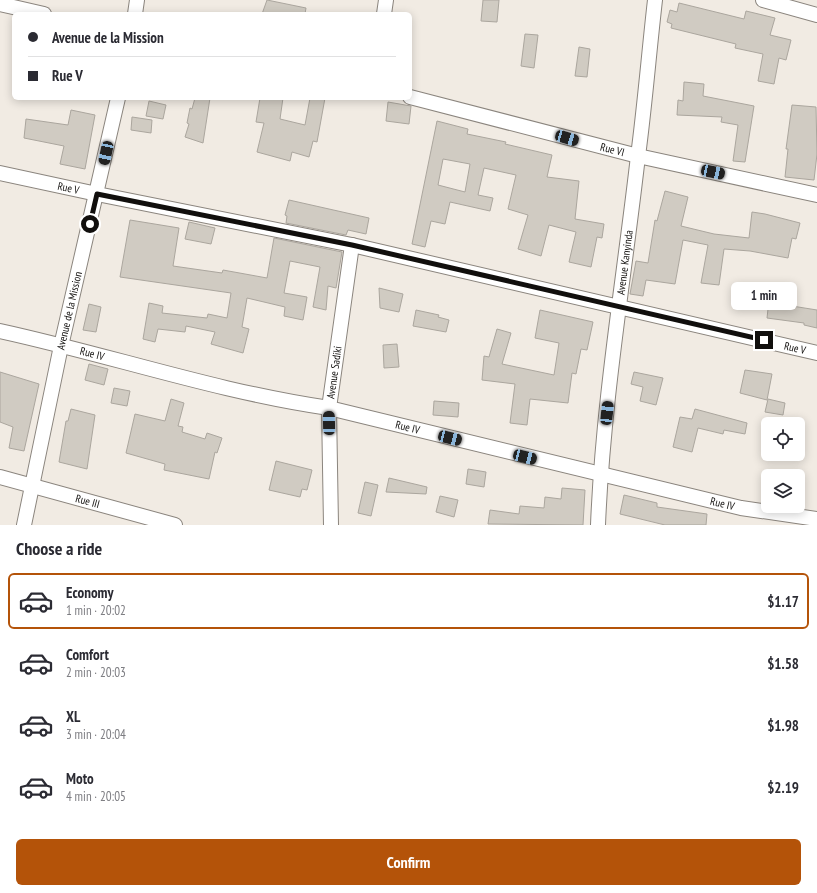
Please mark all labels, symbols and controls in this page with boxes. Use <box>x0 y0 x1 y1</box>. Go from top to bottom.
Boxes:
text: Avenue de la Mission <box>52 28 164 47</box>
text: Rue V <box>52 66 83 85</box>
car <box>554 129 580 147</box>
car <box>98 140 114 166</box>
street label: Rue VI <box>599 140 626 159</box>
car <box>700 164 726 180</box>
street label: Rue V <box>56 179 81 197</box>
route start <box>81 215 99 233</box>
street label: Avenue Kanyinda <box>613 229 636 296</box>
street label: Avenue de la Mission <box>53 270 85 351</box>
callout: 1 min <box>731 282 797 310</box>
text: 1 min <box>751 287 777 304</box>
route end <box>755 331 773 349</box>
street label: Rue V <box>783 339 808 357</box>
street label: Rue IV <box>79 344 107 364</box>
street label: Avenue Sadiki <box>323 345 345 400</box>
car <box>600 400 614 426</box>
car <box>323 411 335 435</box>
street label: Rue IV <box>394 417 422 437</box>
map controls <box>761 417 805 513</box>
button: locate <box>761 417 805 461</box>
car <box>437 429 463 447</box>
car <box>512 448 538 466</box>
button: layers <box>761 469 805 513</box>
street label: Rue III <box>74 491 102 511</box>
street label: Rue IV <box>709 494 737 513</box>
text: Choose a ride <box>16 537 102 560</box>
icon: car <box>18 583 54 619</box>
text: Economy <box>66 583 114 602</box>
text: $1.17 <box>767 592 799 611</box>
text: 1 min · 20:02 <box>66 602 126 619</box>
icon: car <box>18 645 54 681</box>
text: Comfort <box>66 645 109 664</box>
text: $1.58 <box>767 654 799 673</box>
text: 2 min · 20:03 <box>66 664 126 681</box>
icon: car <box>18 707 54 743</box>
text: XL <box>66 707 80 726</box>
text: $1.98 <box>767 716 799 735</box>
text: 3 min · 20:04 <box>66 726 126 743</box>
icon: car <box>18 769 54 805</box>
text: Moto <box>66 769 94 788</box>
text: $2.19 <box>767 778 799 797</box>
text: 4 min · 20:05 <box>66 788 126 805</box>
button: Confirm <box>16 839 801 885</box>

